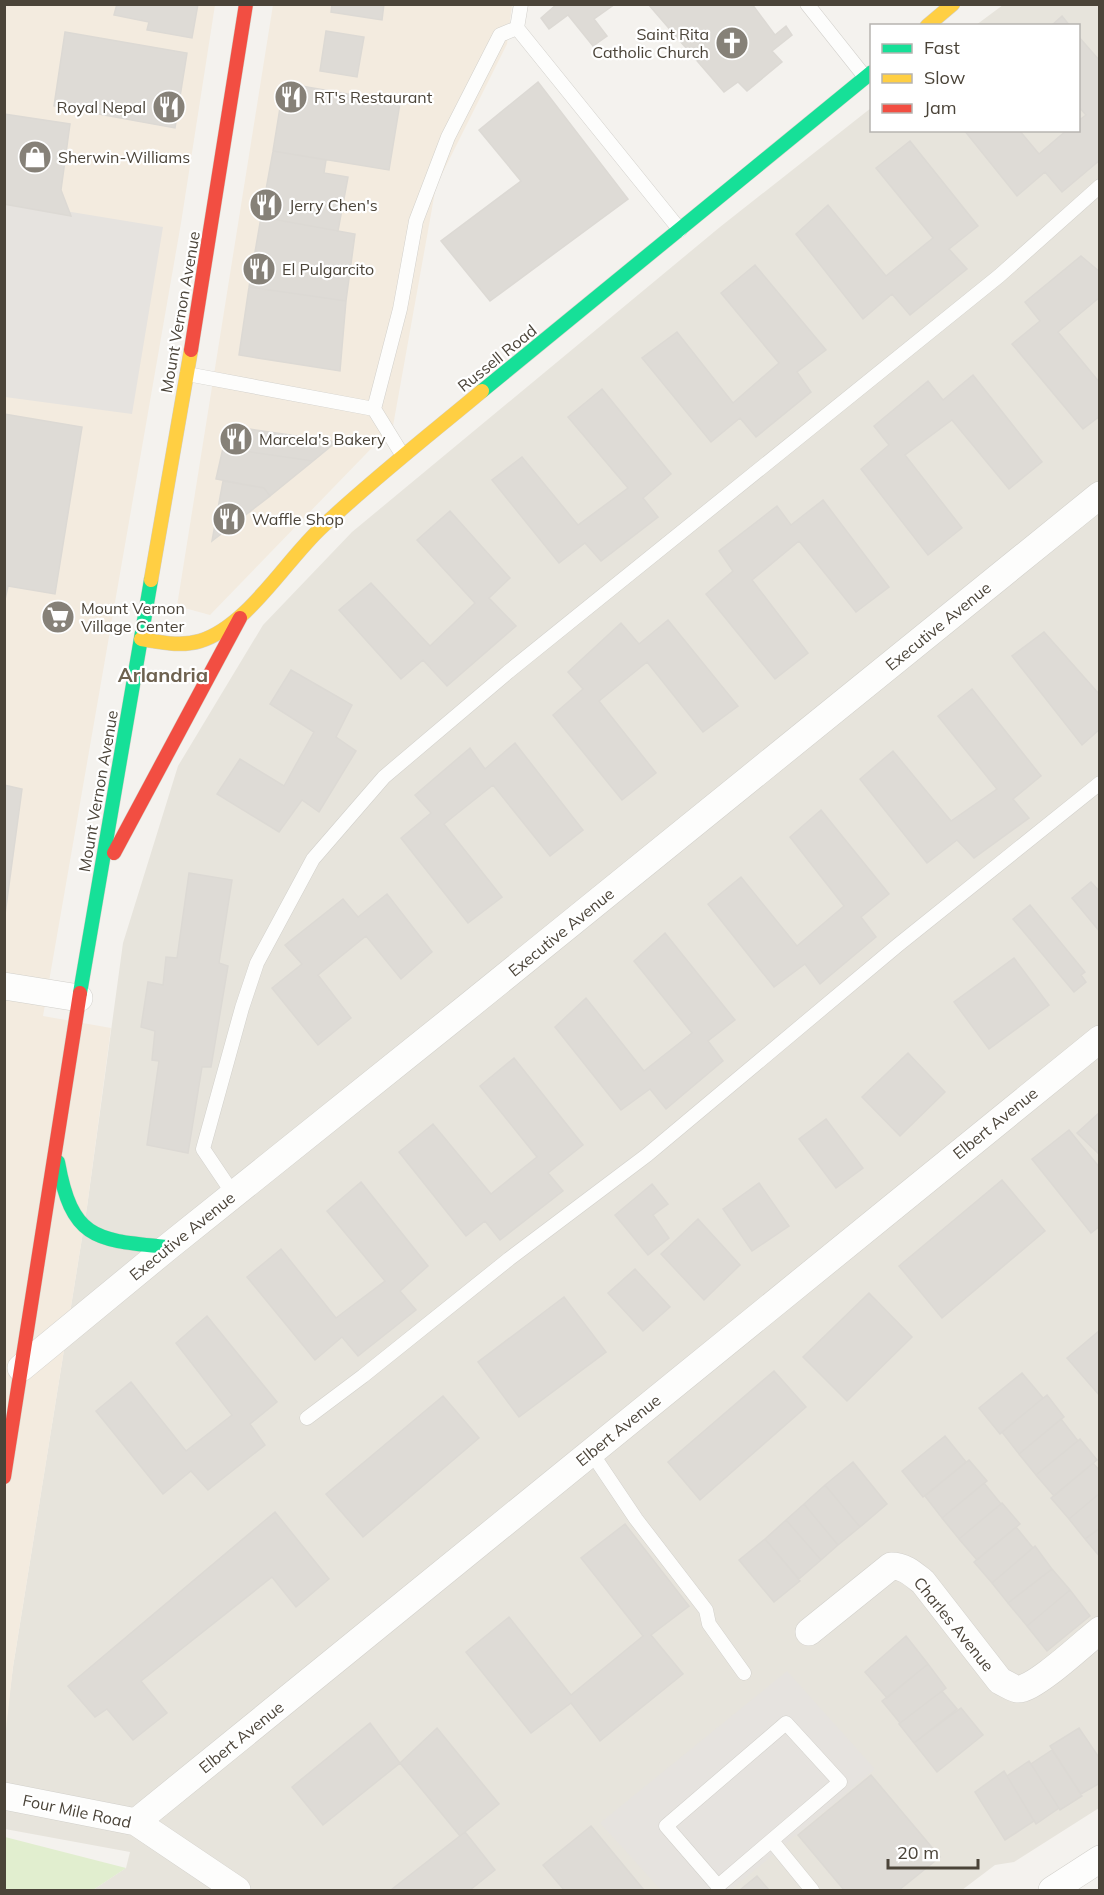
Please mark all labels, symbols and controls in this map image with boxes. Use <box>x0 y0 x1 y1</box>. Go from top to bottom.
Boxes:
place label: Saint Rita Catholic Church <box>592 24 709 62</box>
legend <box>870 24 1080 132</box>
church icon: Saint Rita Catholic Church <box>714 25 750 61</box>
text: Fast <box>924 36 960 59</box>
text: Slow <box>924 66 966 89</box>
restaurant icon: RT's Restaurant <box>273 79 309 115</box>
place label: RT's Restaurant <box>314 87 433 107</box>
restaurant icon: Royal Nepal <box>151 89 187 125</box>
text: Jam <box>924 96 957 119</box>
place label: Royal Nepal <box>57 97 146 117</box>
shop icon: Sherwin-Williams <box>17 139 53 175</box>
place label: Sherwin-Williams <box>58 147 190 167</box>
restaurant icon: Jerry Chen's <box>248 187 284 223</box>
place label: Jerry Chen's <box>289 195 378 215</box>
street label: Mount Vernon Avenue <box>156 230 204 394</box>
restaurant icon: El Pulgarcito <box>241 251 277 287</box>
place label: El Pulgarcito <box>282 259 374 279</box>
street label: Russell Road <box>453 320 541 396</box>
restaurant icon: Marcela's Bakery <box>218 421 254 457</box>
place label: Marcela's Bakery <box>259 429 386 449</box>
restaurant icon: Waffle Shop <box>211 501 247 537</box>
place label: Waffle Shop <box>252 509 344 529</box>
street label: Executive Avenue <box>881 577 995 675</box>
place label: Mount Vernon Village Center <box>81 598 185 636</box>
supermarket icon: Mount Vernon Village Center <box>40 599 76 635</box>
district label: Arlandria <box>118 662 208 687</box>
street label: Mount Vernon Avenue <box>74 709 122 873</box>
street label: Executive Avenue <box>504 883 618 981</box>
street label: Elbert Avenue <box>949 1083 1041 1163</box>
street label: Executive Avenue <box>125 1187 239 1285</box>
street label: Elbert Avenue <box>572 1390 664 1470</box>
street label: Charles Avenue <box>910 1573 998 1675</box>
street label: Elbert Avenue <box>195 1697 287 1777</box>
street label: Four Mile Road <box>21 1790 133 1832</box>
scale bar <box>888 1832 978 1870</box>
text: 20 m <box>897 1841 939 1864</box>

